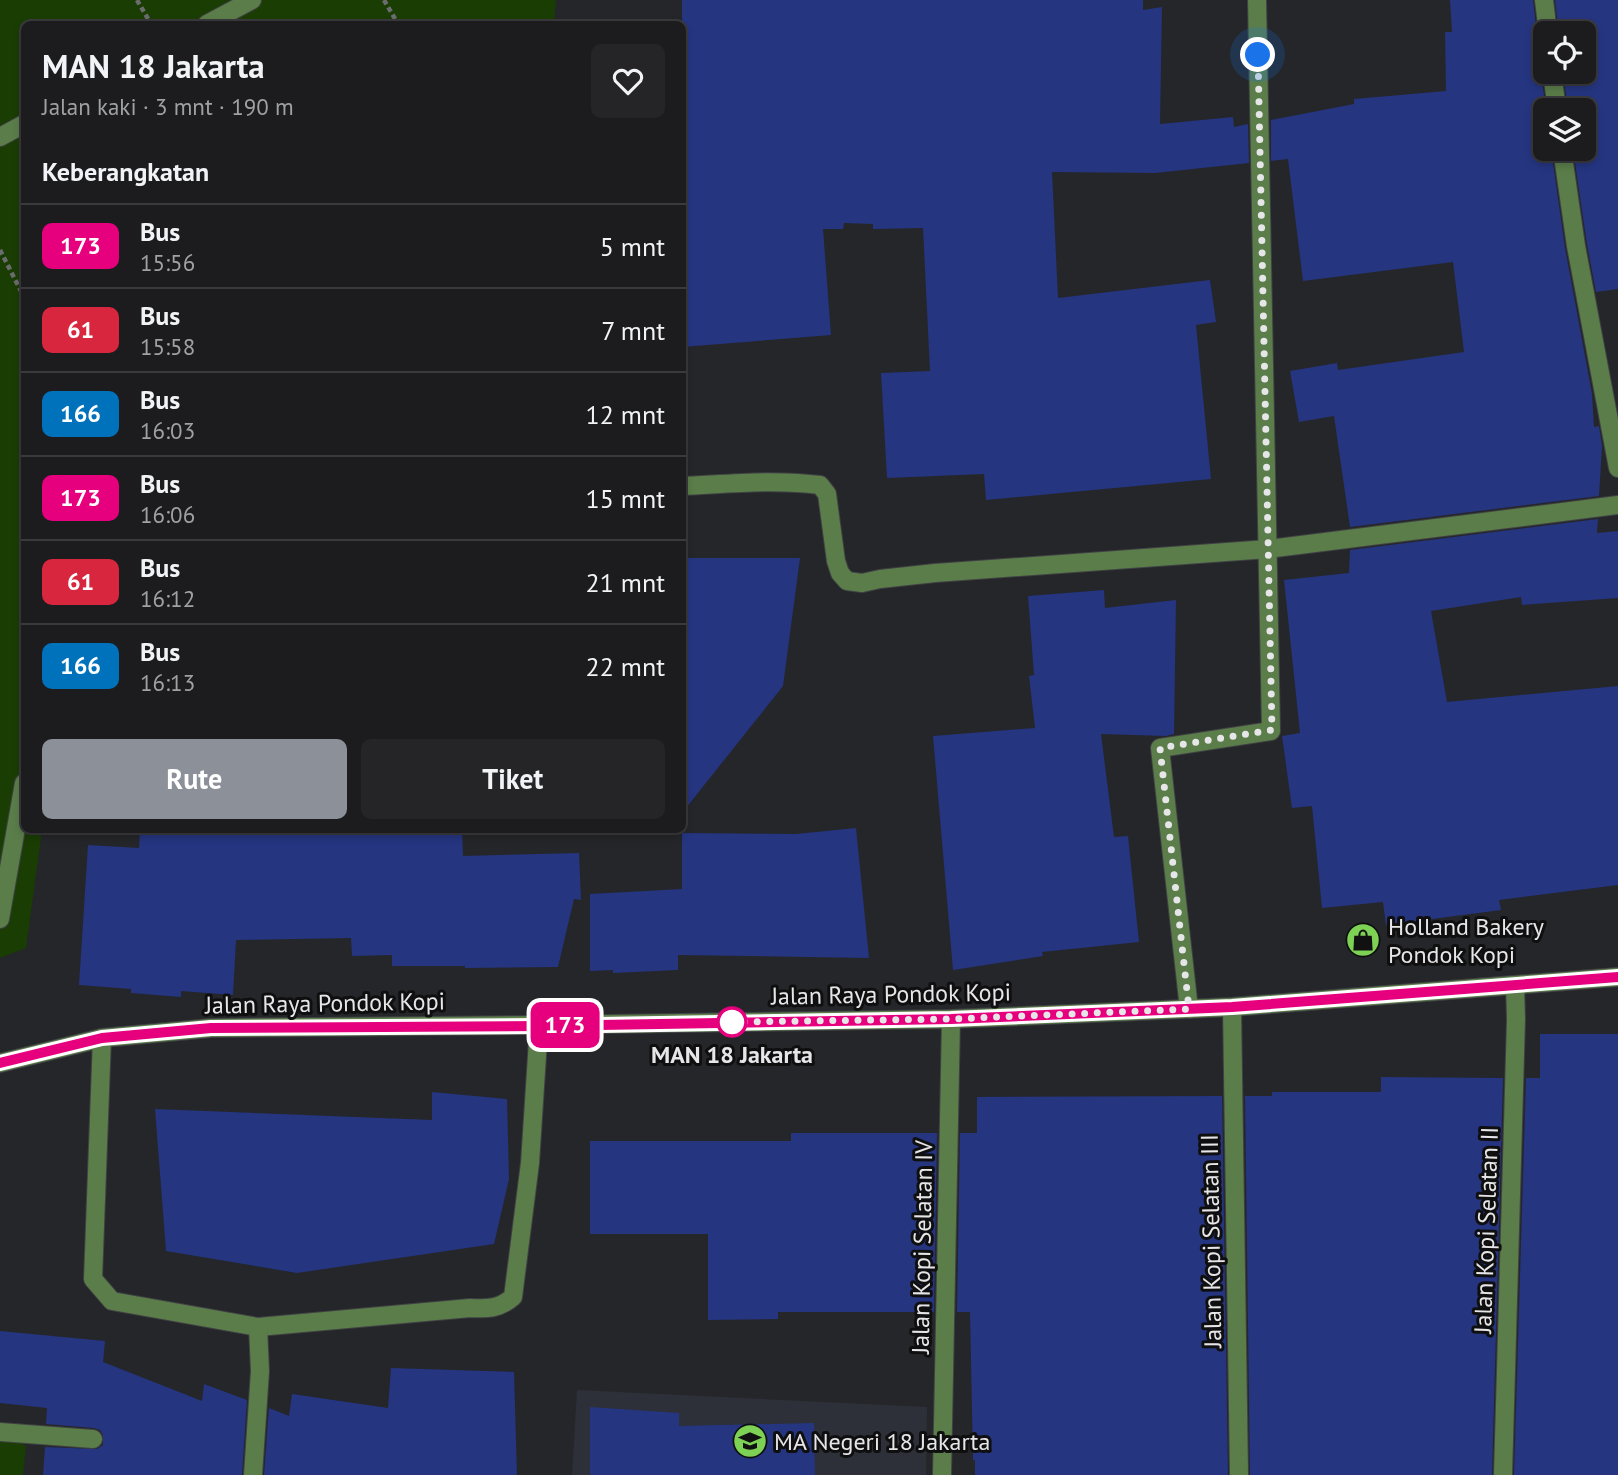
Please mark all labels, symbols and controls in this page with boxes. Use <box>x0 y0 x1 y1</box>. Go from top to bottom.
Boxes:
map controls <box>1533 21 1596 161</box>
button: locate <box>1533 21 1596 84</box>
your location <box>1240 37 1275 72</box>
text: MAN 18 Jakarta <box>42 44 265 87</box>
button: heart <box>591 44 665 118</box>
text: Jalan kaki · 3 mnt · 190 m <box>42 92 294 121</box>
button: layers <box>1533 98 1596 161</box>
text: Keberangkatan <box>42 155 209 188</box>
text: Bus <box>140 215 180 248</box>
text: 173 <box>60 230 101 261</box>
text: 5 mnt <box>600 230 665 263</box>
text: 15:56 <box>140 248 195 277</box>
text: Bus <box>140 299 180 332</box>
text: 61 <box>67 314 94 345</box>
text: 7 mnt <box>601 314 665 347</box>
text: 15:58 <box>140 332 195 361</box>
text: Bus <box>140 383 180 416</box>
text: 166 <box>60 398 101 429</box>
text: 12 mnt <box>586 398 665 431</box>
text: 16:03 <box>140 416 195 445</box>
text: Bus <box>140 467 180 500</box>
text: 173 <box>60 482 101 513</box>
text: 15 mnt <box>586 482 665 515</box>
text: 16:06 <box>140 500 195 529</box>
text: Bus <box>140 551 180 584</box>
text: 61 <box>67 566 94 597</box>
text: 21 mnt <box>586 566 665 599</box>
text: 16:12 <box>140 584 195 613</box>
text: Bus <box>140 635 180 668</box>
text: 166 <box>60 650 101 681</box>
text: 22 mnt <box>586 650 665 683</box>
text: 16:13 <box>140 668 195 697</box>
button: Rute <box>42 739 347 819</box>
button: Tiket <box>361 739 665 819</box>
place label: Holland Bakery Pondok Kopi <box>1388 911 1544 970</box>
shop icon: Holland Bakery Pondok Kopi <box>1344 921 1382 959</box>
street label: Jalan Raya Pondok Kopi <box>770 976 1011 1012</box>
street label: Jalan Raya Pondok Kopi <box>204 985 445 1021</box>
line badge: 173 <box>525 1002 605 1048</box>
marker: MAN 18 Jakarta <box>717 1007 747 1037</box>
text: 173 <box>545 1009 585 1040</box>
place label: MAN 18 Jakarta <box>651 1039 813 1070</box>
street label: Jalan Kopi Selatan II <box>1467 1126 1505 1335</box>
street label: Jalan Kopi Selatan III <box>1194 1134 1228 1349</box>
street label: Jalan Kopi Selatan IV <box>905 1140 939 1355</box>
school or university icon: MA Negeri 18 Jakarta <box>731 1422 769 1460</box>
place label: MA Negeri 18 Jakarta <box>774 1426 990 1457</box>

